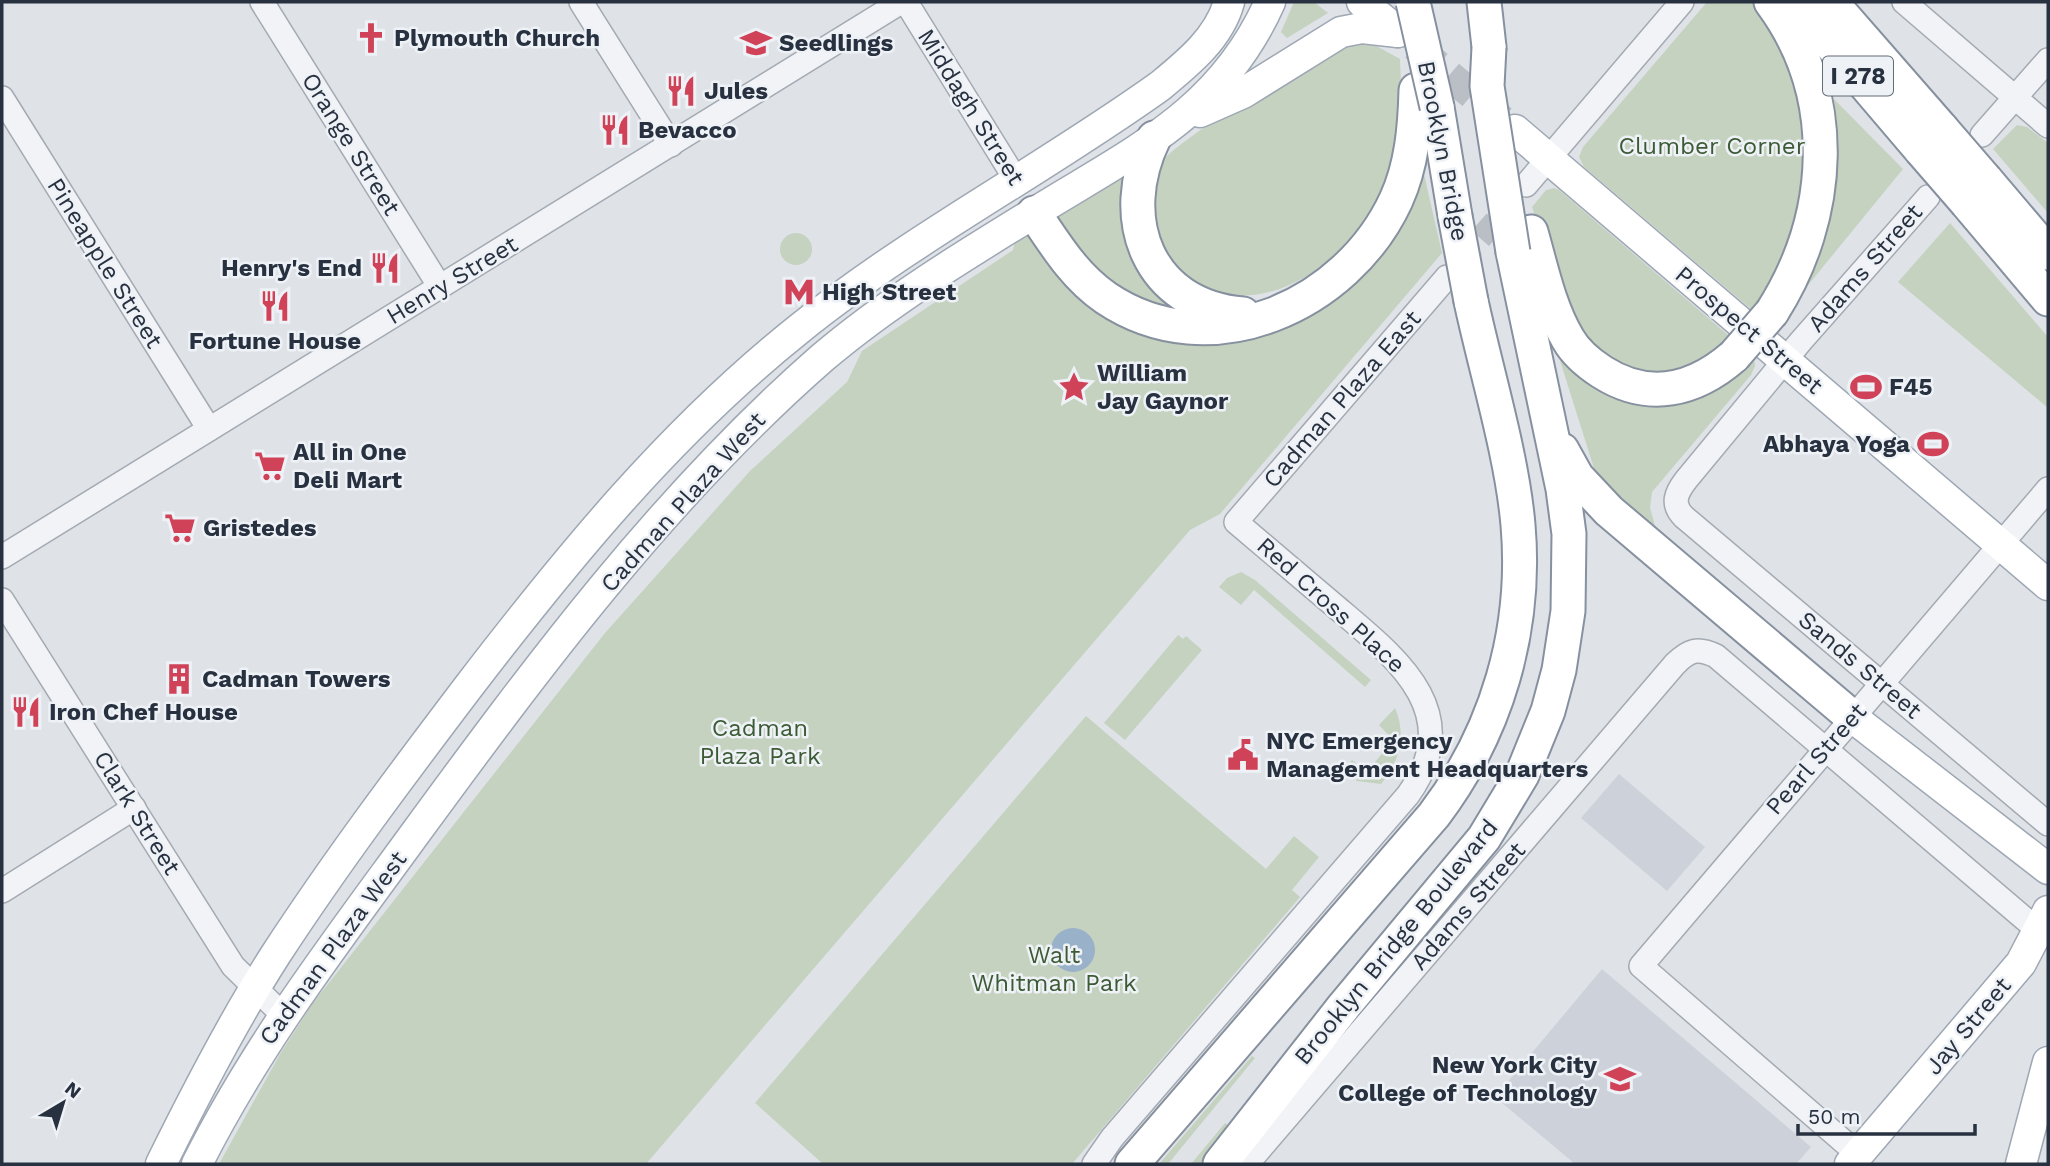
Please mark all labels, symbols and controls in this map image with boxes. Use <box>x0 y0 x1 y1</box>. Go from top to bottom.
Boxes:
church icon: Plymouth Church <box>354 21 388 55</box>
place label: Plymouth Church <box>394 24 600 52</box>
street label: Middagh Street <box>912 24 1030 190</box>
school or university icon: Seedlings <box>739 26 773 60</box>
place label: Seedlings <box>779 29 893 57</box>
road number: I 278 <box>1823 57 1893 96</box>
street label: Brooklyn Bridge <box>1412 58 1474 244</box>
street label: Orange Street <box>296 68 406 220</box>
restaurant icon: Jules <box>664 74 698 108</box>
place label: Jules <box>704 77 768 105</box>
restaurant icon: Bevacco <box>598 113 632 147</box>
place label: Bevacco <box>638 116 737 144</box>
park label: Clumber Corner <box>1619 132 1806 160</box>
street label: Pineapple Street <box>41 173 169 353</box>
street label: Adams Street <box>1802 198 1928 338</box>
street label: Henry Street <box>381 230 523 330</box>
restaurant icon: Henry's End <box>368 251 402 285</box>
place label: Henry's End <box>221 254 362 282</box>
street label: Prospect Street <box>1670 260 1828 400</box>
metro station icon: High Street <box>782 275 816 309</box>
place label: High Street <box>822 278 957 306</box>
restaurant icon: Fortune House <box>258 289 292 323</box>
street label: Cadman Plaza East <box>1257 305 1427 493</box>
place label: Fortune House <box>189 327 361 355</box>
place label: William Jay Gaynor <box>1097 359 1229 415</box>
place icon: William Jay Gaynor <box>1057 370 1091 404</box>
sports icon: F45 <box>1849 370 1883 404</box>
place label: F45 <box>1889 373 1933 401</box>
street label: Cadman Plaza West <box>595 406 771 598</box>
sports icon: Abhaya Yoga <box>1916 427 1950 461</box>
place label: Abhaya Yoga <box>1763 430 1910 458</box>
place label: All in One Deli Mart <box>293 438 407 494</box>
supermarket icon: All in One Deli Mart <box>253 449 287 483</box>
supermarket icon: Gristedes <box>163 511 197 545</box>
place label: Gristedes <box>203 514 317 542</box>
street label: Red Cross Place <box>1251 531 1411 679</box>
street label: Sands Street <box>1793 606 1927 724</box>
building icon: Cadman Towers <box>162 662 196 696</box>
place label: Cadman Towers <box>202 665 391 693</box>
restaurant icon: Iron Chef House <box>9 695 43 729</box>
place label: Iron Chef House <box>49 698 238 726</box>
street label: Pearl Street <box>1760 698 1872 820</box>
park label: Cadman Plaza Park <box>699 714 821 770</box>
place label: NYC Emergency Management Headquarters <box>1266 727 1588 783</box>
public building icon: NYC Emergency Management Headquarters <box>1226 738 1260 772</box>
street label: Clark Street <box>88 746 186 880</box>
street label: Brooklyn Bridge Boulevard <box>1288 814 1504 1070</box>
street label: Adams Street <box>1405 836 1531 976</box>
street label: Cadman Plaza West <box>253 846 413 1050</box>
park label: Walt Whitman Park <box>971 941 1137 997</box>
street label: Jay Street <box>1919 972 2017 1080</box>
place label: New York City College of Technology <box>1338 1051 1597 1107</box>
school or university icon: New York City College of Technology <box>1603 1062 1637 1096</box>
north arrow <box>28 1068 98 1138</box>
text: N <box>61 1077 86 1103</box>
scale bar <box>1798 1092 1975 1136</box>
text: 50 m <box>1808 1104 1860 1129</box>

